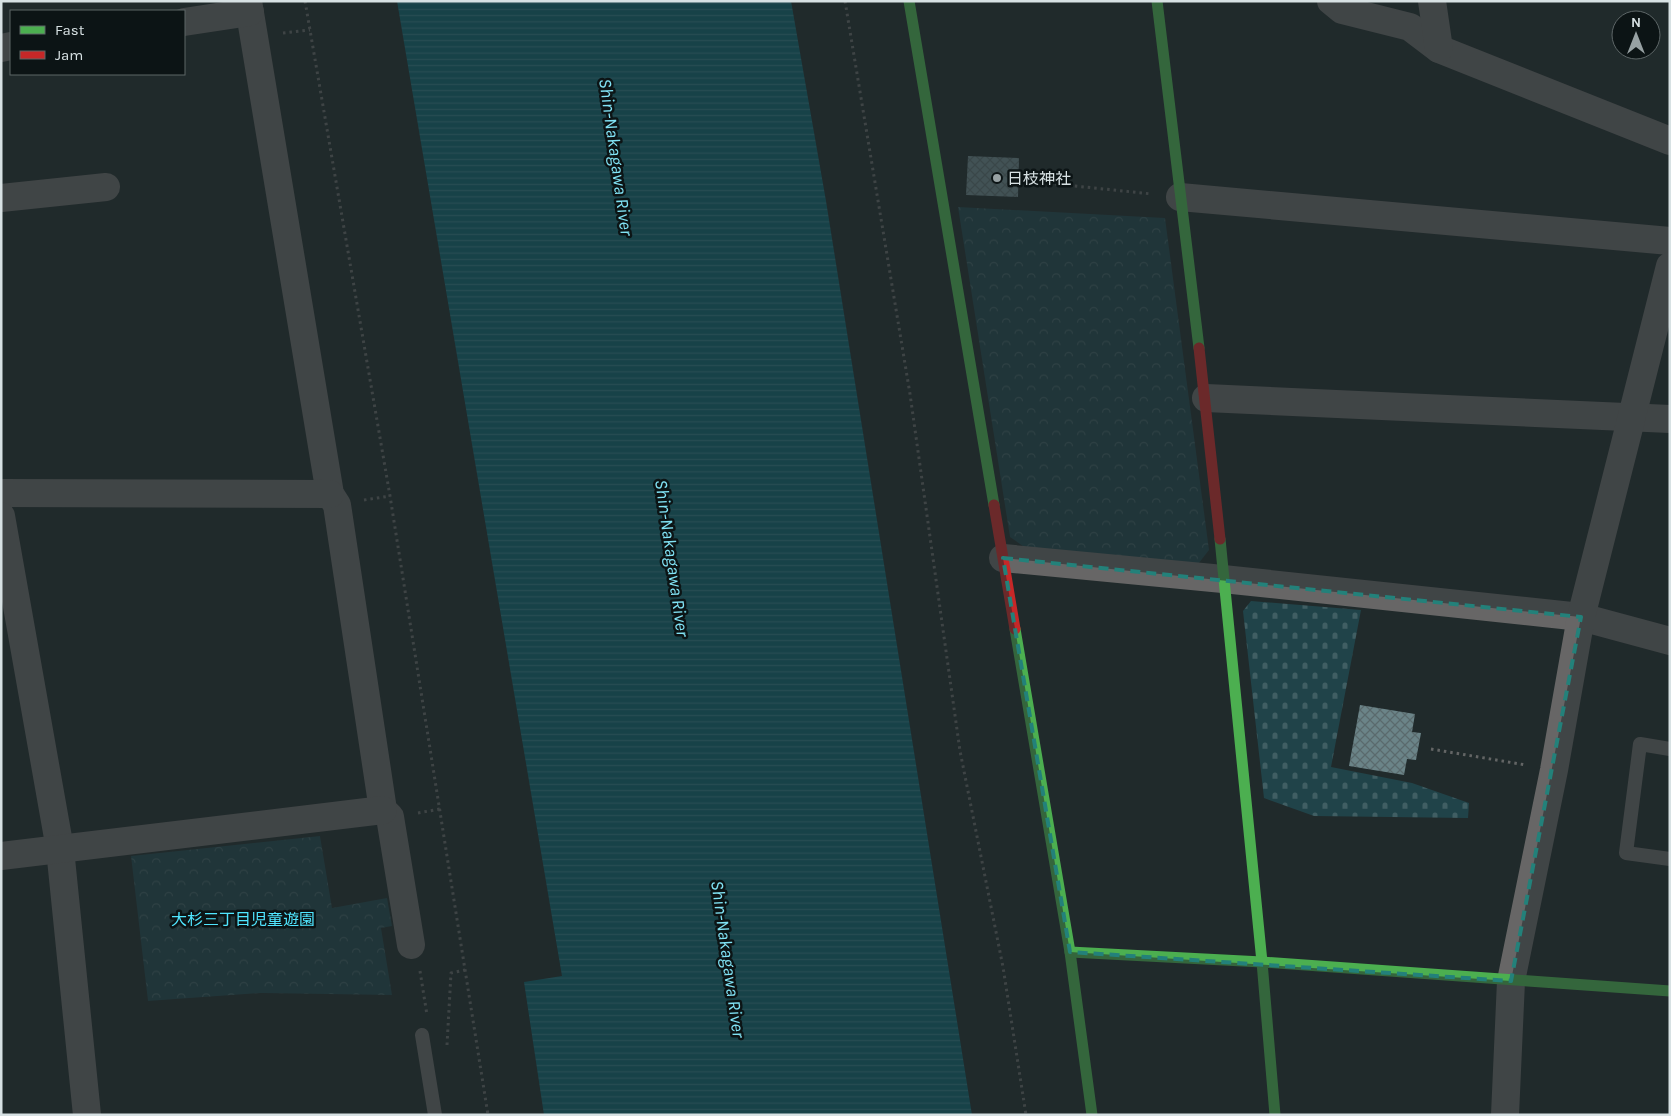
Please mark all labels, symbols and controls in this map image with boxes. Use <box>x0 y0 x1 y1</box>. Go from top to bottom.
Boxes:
legend <box>10 10 185 75</box>
north arrow <box>1611 10 1661 60</box>
text: N <box>1631 14 1641 31</box>
text: Fast <box>55 21 85 39</box>
text: Jam <box>55 46 83 64</box>
water label: Shin-Nakagawa River <box>594 77 638 238</box>
place label: 日枝神社 <box>1007 169 1071 188</box>
marker: 日枝神社 <box>991 172 1003 184</box>
water label: Shin-Nakagawa River <box>650 478 694 639</box>
water label: Shin-Nakagawa River <box>706 879 750 1040</box>
park label: 大杉三丁目児童遊園 <box>171 910 315 929</box>

